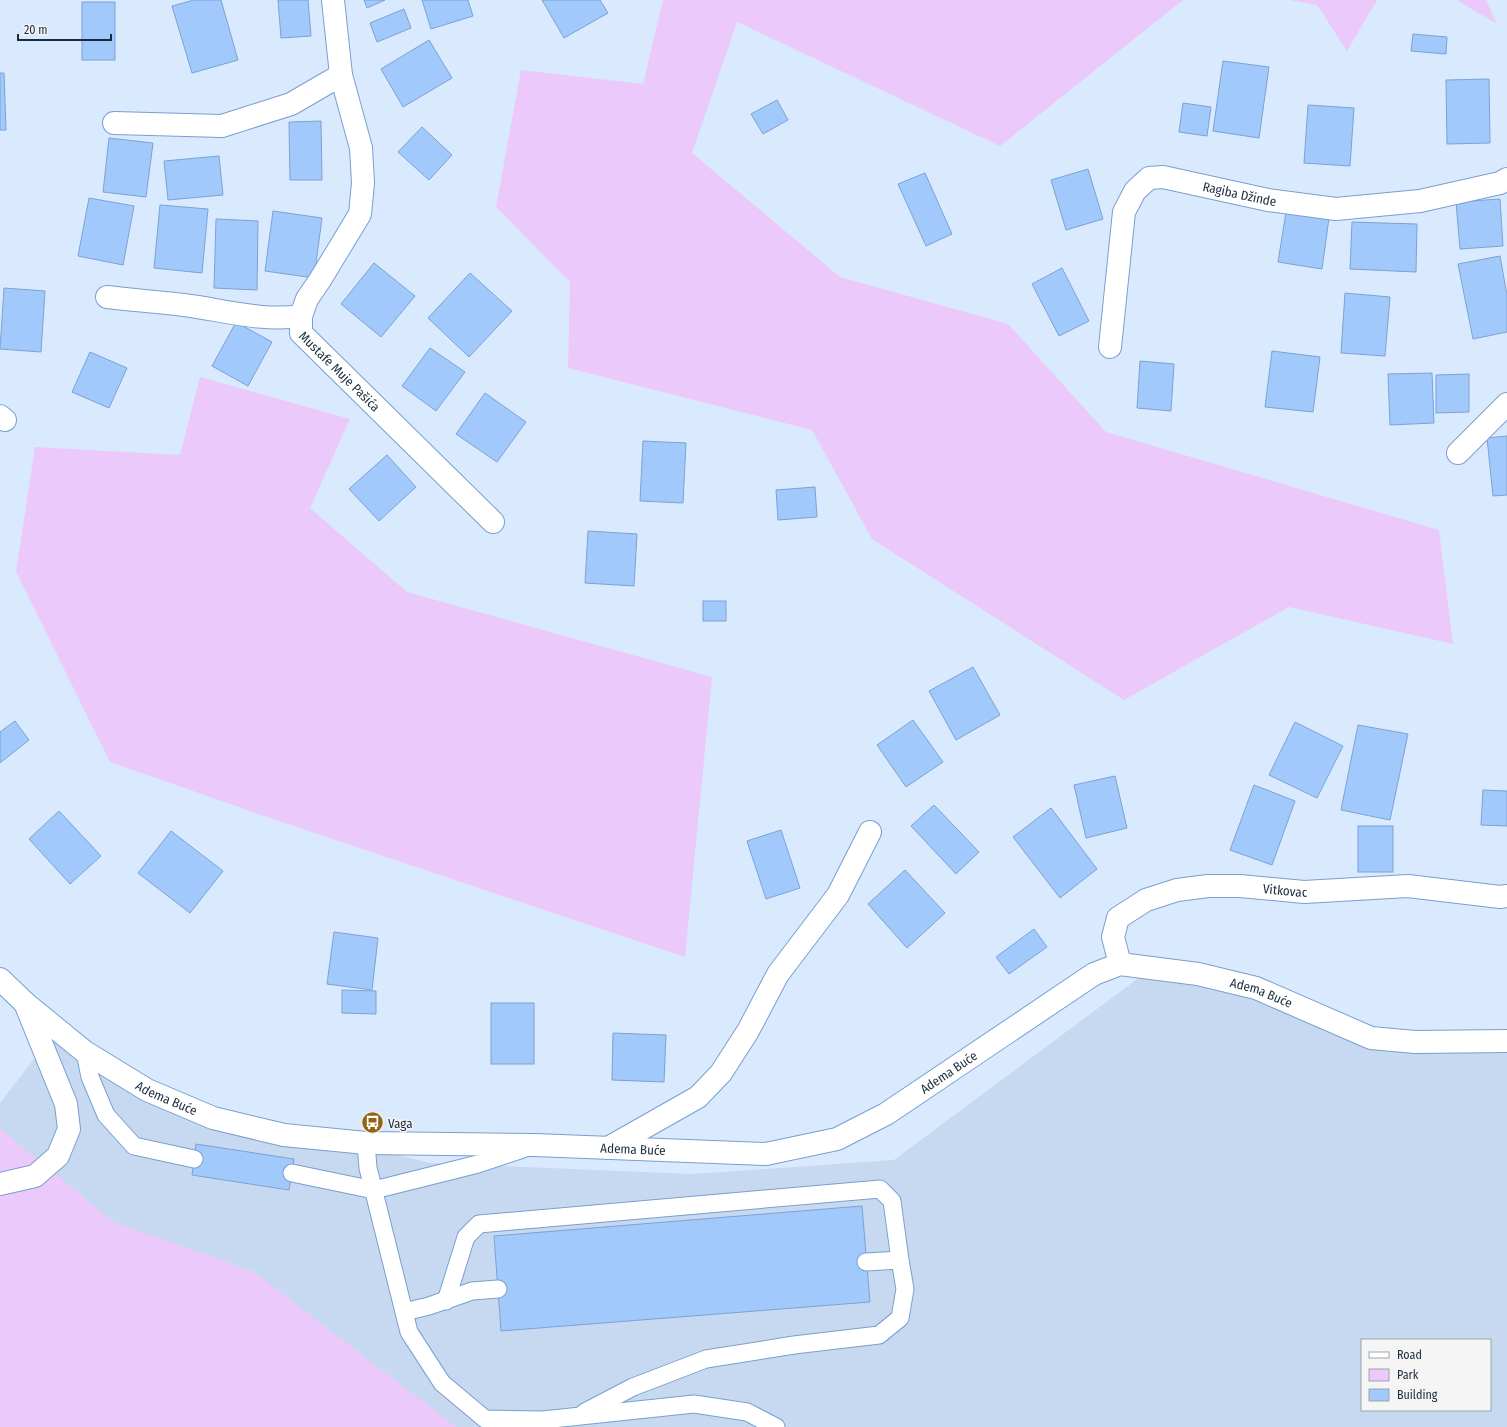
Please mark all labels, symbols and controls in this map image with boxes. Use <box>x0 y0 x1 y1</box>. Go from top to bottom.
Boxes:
scale bar <box>18 16 111 42</box>
text: 20 m <box>24 23 48 37</box>
street label: Ragiba Džinde <box>1201 179 1277 209</box>
street label: Mustafe Muje Pašića <box>296 329 383 415</box>
street label: Vitkovac <box>1262 881 1308 900</box>
street label: Adema Buće <box>1229 975 1295 1011</box>
street label: Adema Buće <box>917 1048 980 1097</box>
street label: Adema Buće <box>133 1078 199 1118</box>
bus stop icon: Vaga <box>359 1110 385 1136</box>
place label: Vaga <box>388 1116 413 1131</box>
street label: Adema Buće <box>600 1141 666 1158</box>
legend <box>1361 1339 1491 1411</box>
text: Road <box>1397 1348 1422 1362</box>
text: Park <box>1397 1368 1419 1382</box>
text: Building <box>1397 1388 1438 1402</box>

